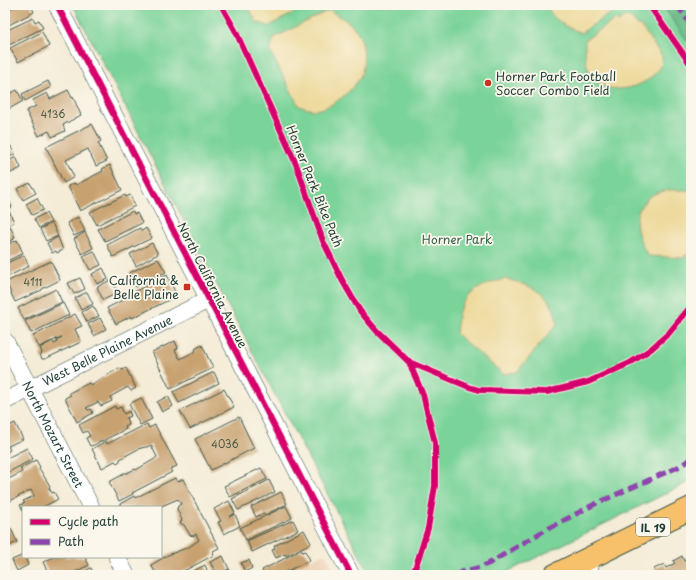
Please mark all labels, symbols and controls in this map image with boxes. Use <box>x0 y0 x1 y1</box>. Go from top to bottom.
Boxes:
place label: Horner Park Football Soccer Combo Field <box>496 67 616 99</box>
marker: Horner Park Football Soccer Combo Field <box>483 78 493 88</box>
house number: 4136 <box>41 106 65 121</box>
street label: Horner Park Bike Path <box>282 122 348 250</box>
street label: North California Avenue <box>173 219 253 351</box>
park label: Horner Park <box>422 230 492 248</box>
place label: California & Belle Plaine <box>109 271 179 303</box>
house number: 4111 <box>24 274 43 289</box>
marker: California & Belle Plaine <box>182 282 192 292</box>
street label: West Belle Plaine Avenue <box>39 310 176 390</box>
street label: North Mozart Street <box>18 378 88 491</box>
house number: 4036 <box>211 436 239 451</box>
legend <box>22 506 162 558</box>
text: Cycle path <box>58 512 119 530</box>
road number: IL 19 <box>636 518 670 536</box>
text: Path <box>58 532 84 550</box>

